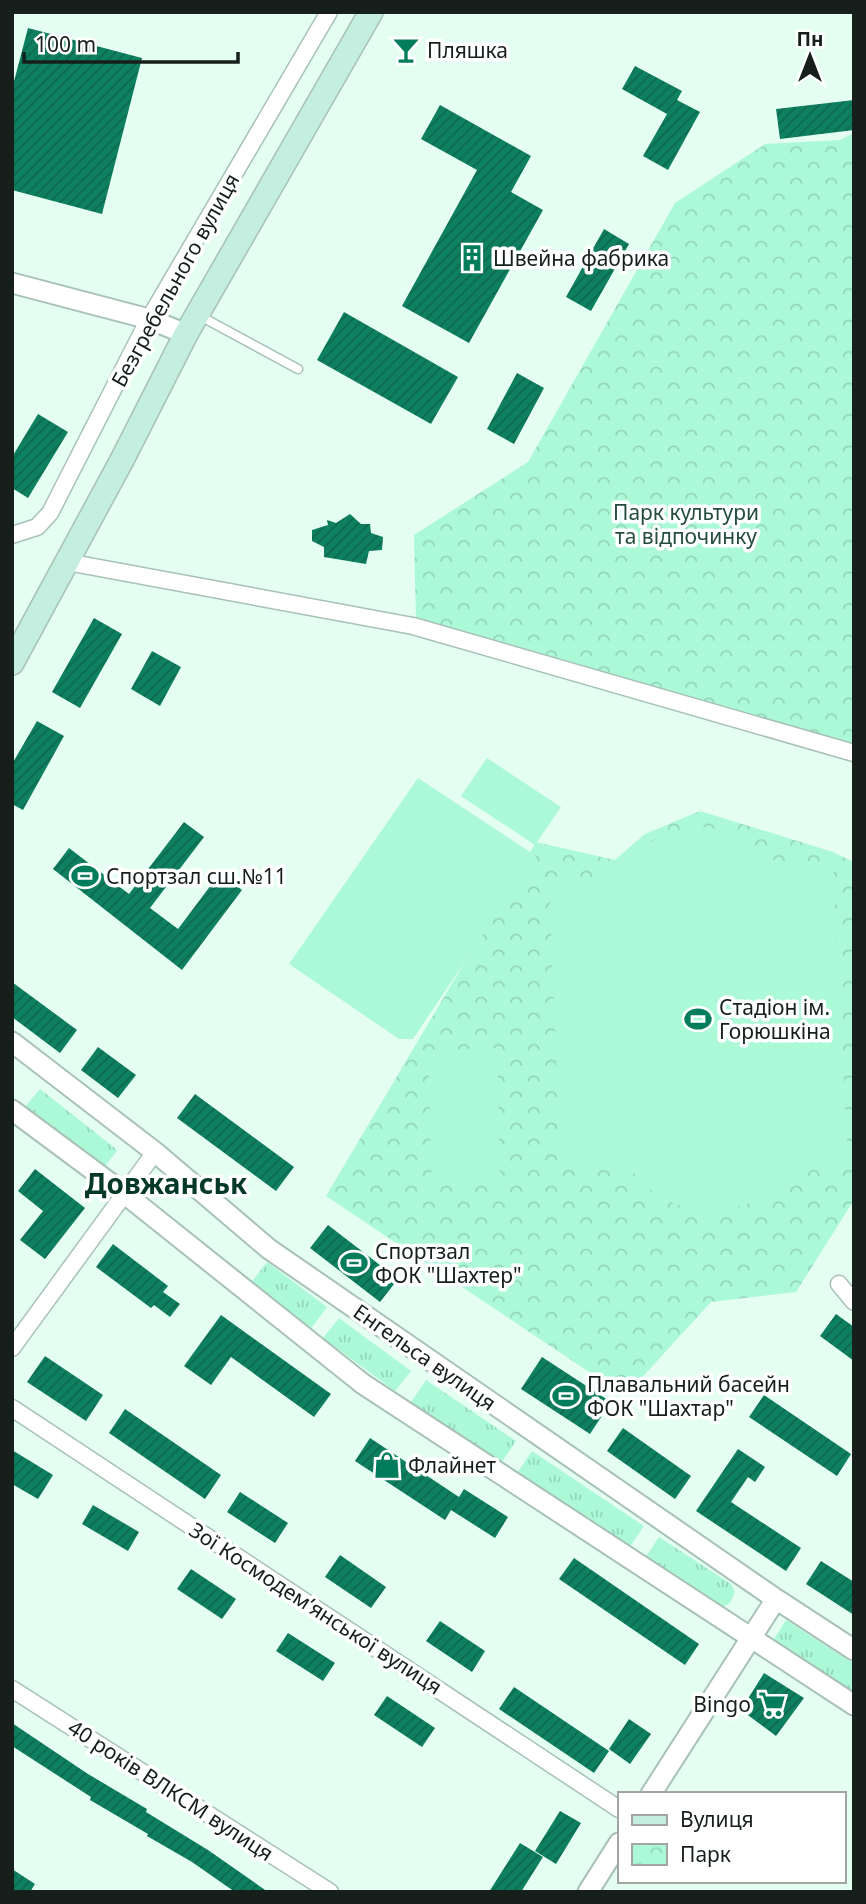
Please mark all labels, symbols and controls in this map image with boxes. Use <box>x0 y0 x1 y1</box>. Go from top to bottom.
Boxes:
scale bar <box>24 21 238 65</box>
north arrow <box>775 21 845 91</box>
text: Пн <box>797 26 823 52</box>
text: 100 m <box>35 30 96 58</box>
bar icon: Пляшка <box>391 35 421 65</box>
place label: Пляшка <box>427 36 508 64</box>
street label: Безгребельного вулиця <box>105 168 245 392</box>
building icon: Швейна фабрика <box>457 243 487 273</box>
place label: Швейна фабрика <box>493 244 669 272</box>
park label: Парк культури та відпочинку <box>613 498 759 550</box>
sports icon: Спортзал сш.№11 <box>70 861 100 891</box>
place label: Спортзал сш.№11 <box>106 862 287 890</box>
place label: Стадіон ім. Горюшкіна <box>719 993 831 1045</box>
sports icon: Стадіон ім. Горюшкіна <box>683 1004 713 1034</box>
district label: Довжанськ <box>85 1164 248 1202</box>
place label: Спортзал ФОК "Шахтер" <box>375 1237 521 1289</box>
sports icon: Спортзал ФОК "Шахтер" <box>339 1248 369 1278</box>
street label: Енгельса вулиця <box>348 1297 502 1417</box>
place label: Плавальний басейн ФОК "Шахтар" <box>587 1370 790 1422</box>
sports icon: Плавальний басейн ФОК "Шахтар" <box>551 1381 581 1411</box>
shop icon: Флайнет <box>372 1450 402 1480</box>
place label: Флайнет <box>408 1451 496 1479</box>
street label: Зої Космодем’янської вулиця <box>184 1516 448 1700</box>
supermarket icon: Bingo <box>757 1689 787 1719</box>
place label: Bingo <box>693 1690 751 1718</box>
street label: 40 років ВЛКСМ вулиця <box>63 1713 279 1867</box>
legend <box>618 1792 845 1883</box>
text: Вулиця <box>680 1805 754 1833</box>
text: Парк <box>680 1840 731 1868</box>

